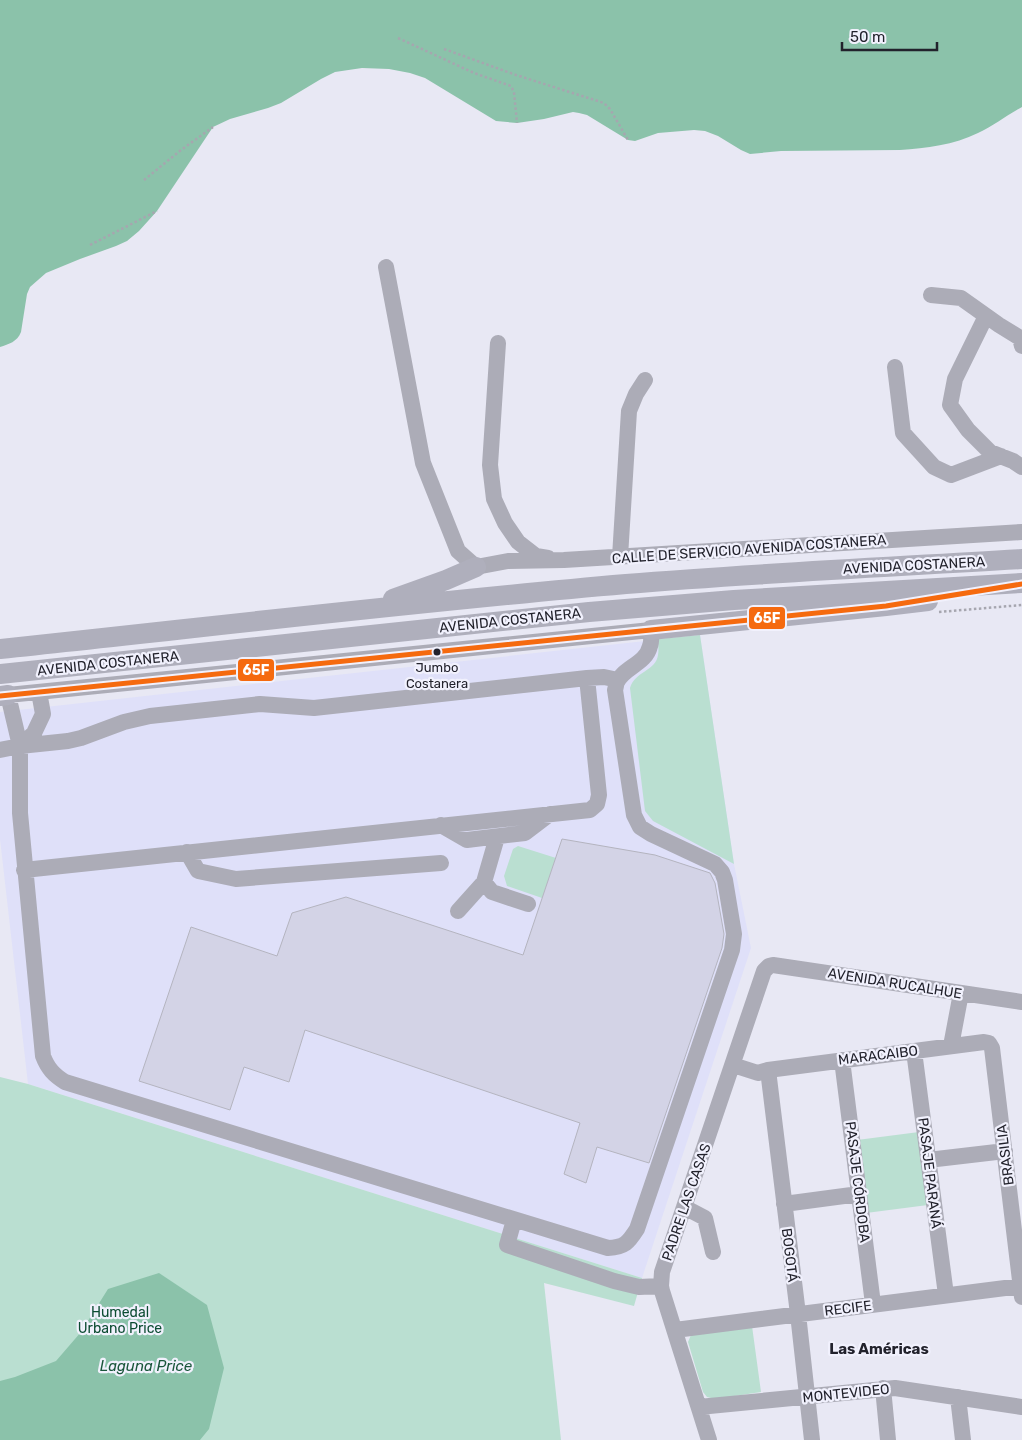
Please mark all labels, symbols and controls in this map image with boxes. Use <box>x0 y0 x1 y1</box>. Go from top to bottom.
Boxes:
scale bar <box>842 20 937 52</box>
text: 50 m <box>850 28 885 46</box>
street label: CALLE DE SERVICIO AVENIDA COSTANERA <box>611 531 887 568</box>
street label: AVENIDA COSTANERA <box>842 553 986 578</box>
street label: AVENIDA COSTANERA <box>438 605 582 636</box>
line badge: 65F <box>748 606 786 630</box>
text: 65F <box>754 610 781 627</box>
marker: Jumbo Costanera <box>432 647 442 657</box>
street label: AVENIDA COSTANERA <box>36 648 180 679</box>
line badge: 65F <box>237 658 275 682</box>
place label: Jumbo Costanera <box>406 660 468 691</box>
text: 65F <box>243 662 270 679</box>
street label: AVENIDA RUCALHUE <box>827 964 963 1002</box>
street label: MARACAIBO <box>837 1042 919 1069</box>
street label: PASAJE PARANÁ <box>914 1116 946 1230</box>
street label: PASAJE CÓRDOBA <box>842 1120 874 1244</box>
street label: BRASILIA <box>993 1123 1018 1186</box>
street label: PADRE LAS CASAS <box>658 1141 715 1263</box>
street label: BOGOTÁ <box>778 1227 802 1284</box>
street label: RECIFE <box>824 1297 873 1320</box>
park label: Humedal Urbano Price <box>78 1304 162 1337</box>
district label: Las Américas <box>829 1340 929 1358</box>
water label: Laguna Price <box>100 1357 193 1375</box>
street label: MONTEVIDEO <box>802 1380 890 1407</box>

